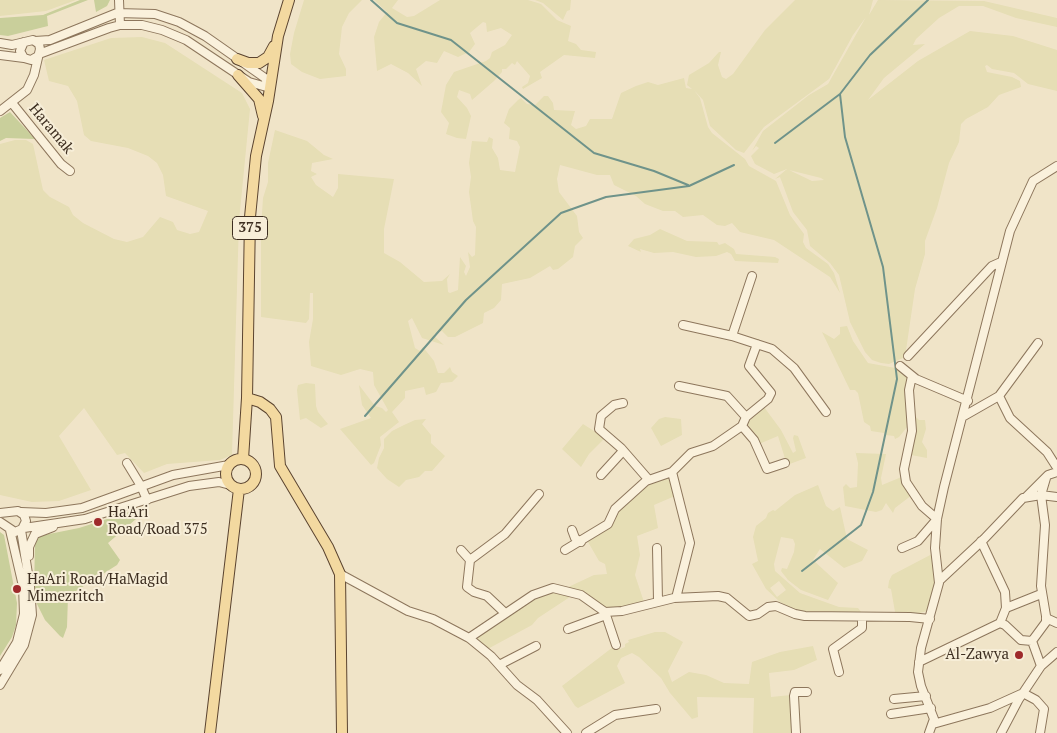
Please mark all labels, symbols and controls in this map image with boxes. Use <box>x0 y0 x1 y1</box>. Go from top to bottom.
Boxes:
street label: Haramak <box>25 100 77 158</box>
road number: 375 <box>232 217 268 240</box>
place label: Ha'Ari Road/Road 375 <box>108 504 208 539</box>
marker: Ha'Ari Road/Road 375 <box>92 516 104 528</box>
place label: HaAri Road/HaMagid Mimezritch <box>27 571 168 606</box>
marker: HaAri Road/HaMagid Mimezritch <box>11 583 23 595</box>
place label: Al-Zawya <box>945 646 1009 664</box>
marker: Al-Zawya <box>1013 649 1025 661</box>

